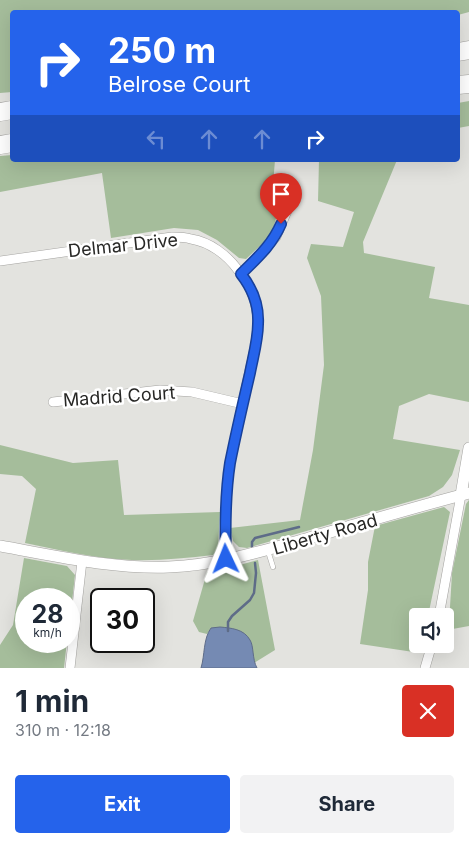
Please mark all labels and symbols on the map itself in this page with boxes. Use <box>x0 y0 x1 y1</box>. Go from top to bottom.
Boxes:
pin <box>260 173 302 224</box>
street label: Delmar Drive <box>67 229 179 261</box>
street label: Madrid Court <box>62 382 176 410</box>
street label: Liberty Road <box>270 509 380 559</box>
position arrow <box>199 532 251 584</box>
speed limit sign: 30 <box>90 588 155 653</box>

